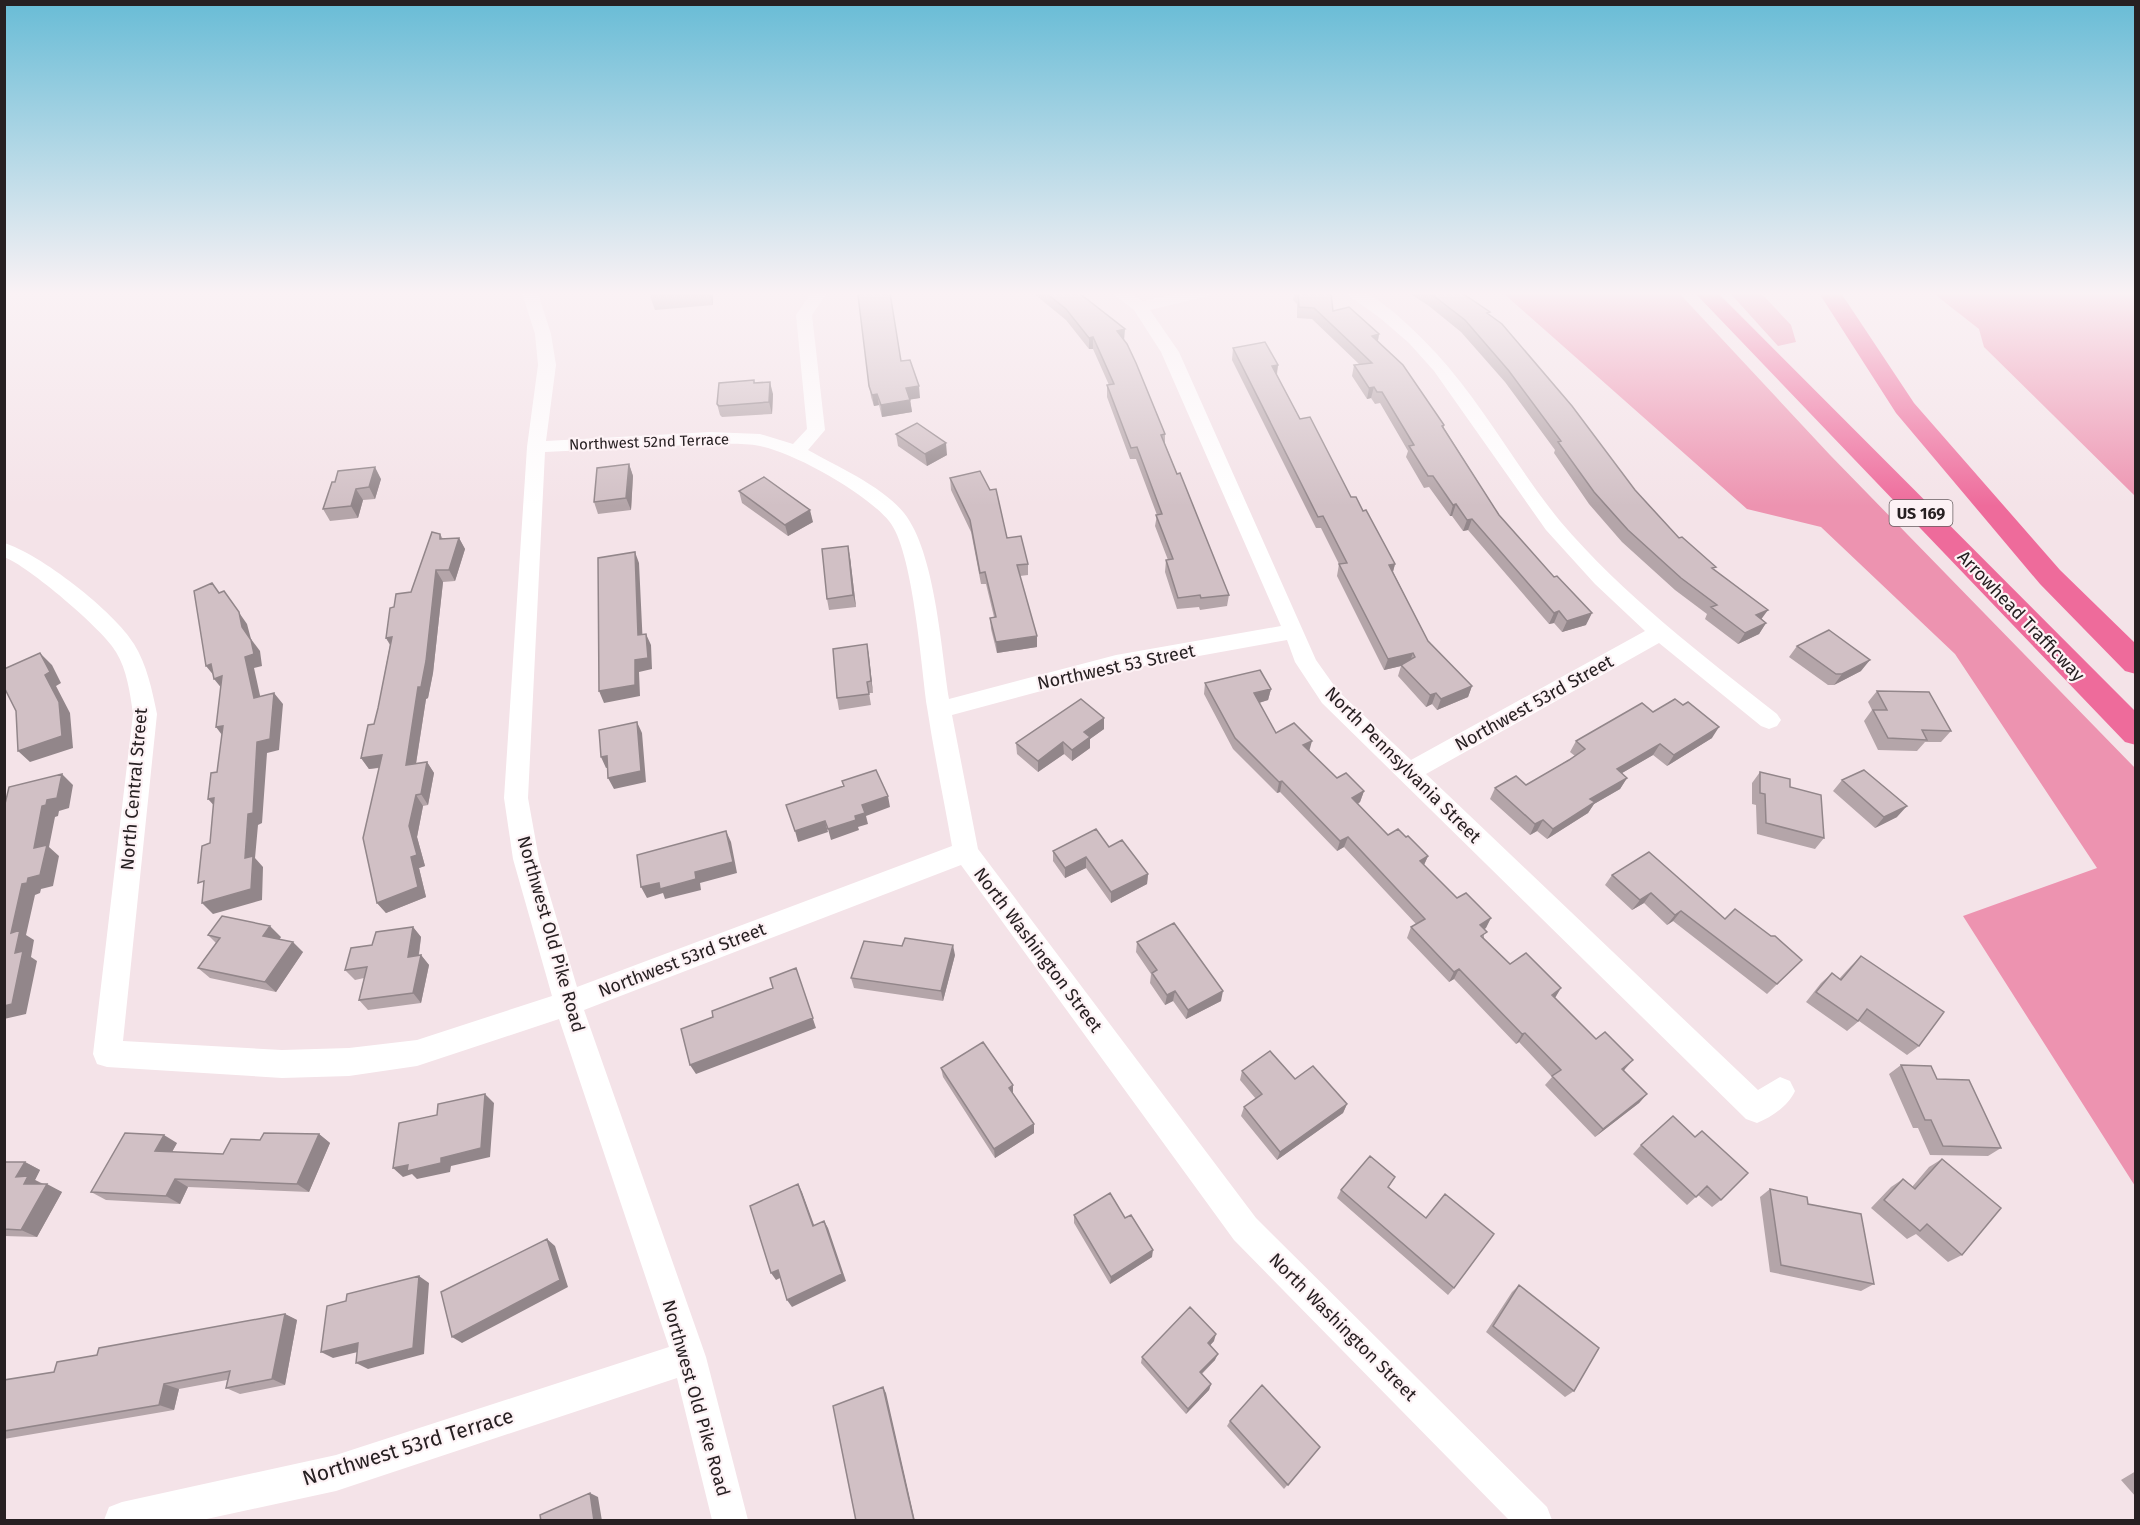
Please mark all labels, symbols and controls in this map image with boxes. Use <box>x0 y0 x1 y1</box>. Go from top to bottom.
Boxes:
street label: Northwest 52nd Terrace <box>569 430 729 454</box>
road number: US 169 <box>1890 500 1952 526</box>
street label: Arrowhead Trafficway <box>1953 546 2089 686</box>
street label: Northwest 53 Street <box>1035 639 1197 694</box>
street label: Northwest 53rd Street <box>1451 650 1618 756</box>
street label: North Pennsylvania Street <box>1320 682 1486 848</box>
street label: North Central Street <box>116 706 152 871</box>
street label: Northwest Old Pike Road <box>512 833 590 1035</box>
street label: North Washington Street <box>969 863 1107 1037</box>
street label: Northwest 53rd Street <box>595 918 769 1002</box>
street label: North Washington Street <box>1264 1248 1422 1406</box>
street label: Northwest Old Pike Road <box>657 1297 735 1499</box>
street label: Northwest 53rd Terrace <box>299 1402 517 1492</box>

